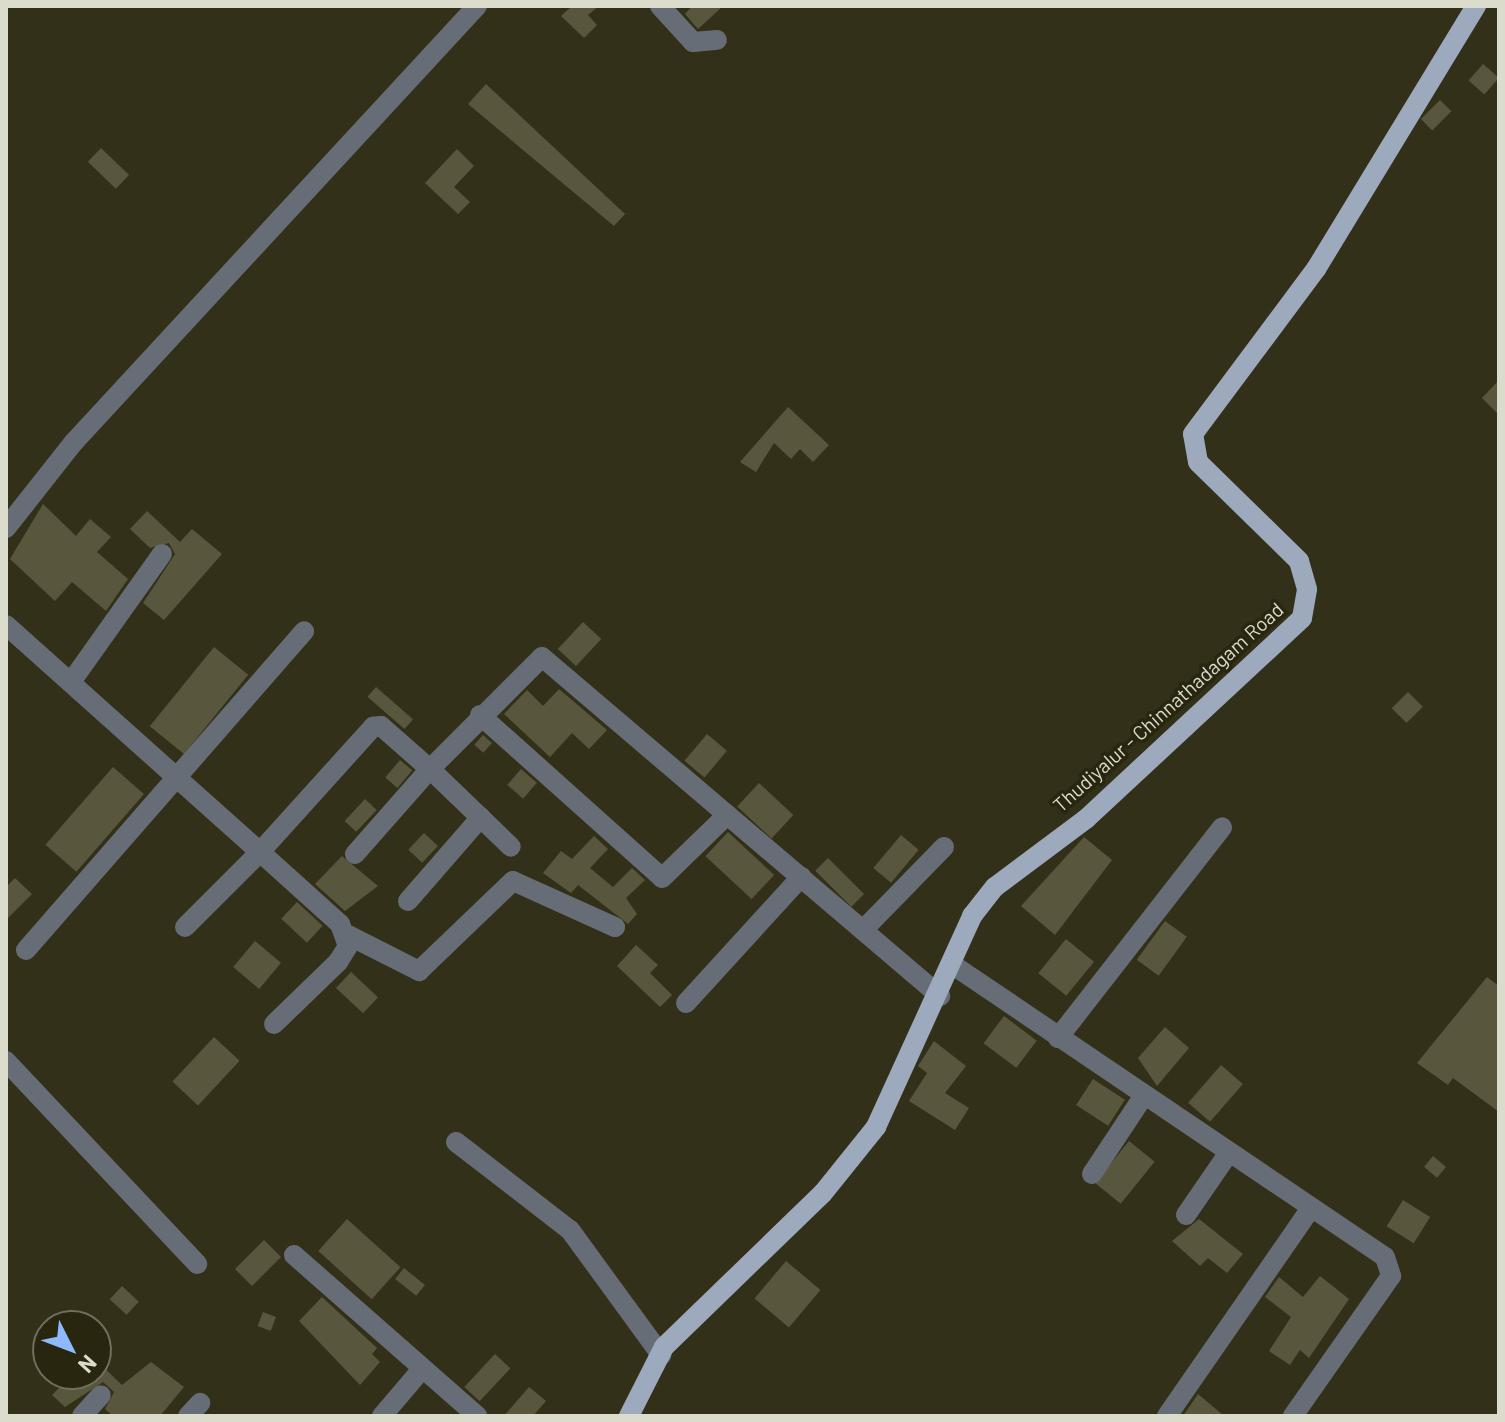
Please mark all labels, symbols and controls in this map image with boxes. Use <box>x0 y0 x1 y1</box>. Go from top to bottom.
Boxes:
street label: Thudiyalur - Chinnathadagam Road <box>1048 597 1288 817</box>
north arrow <box>32 1310 112 1390</box>
text: N <box>74 1351 103 1379</box>

